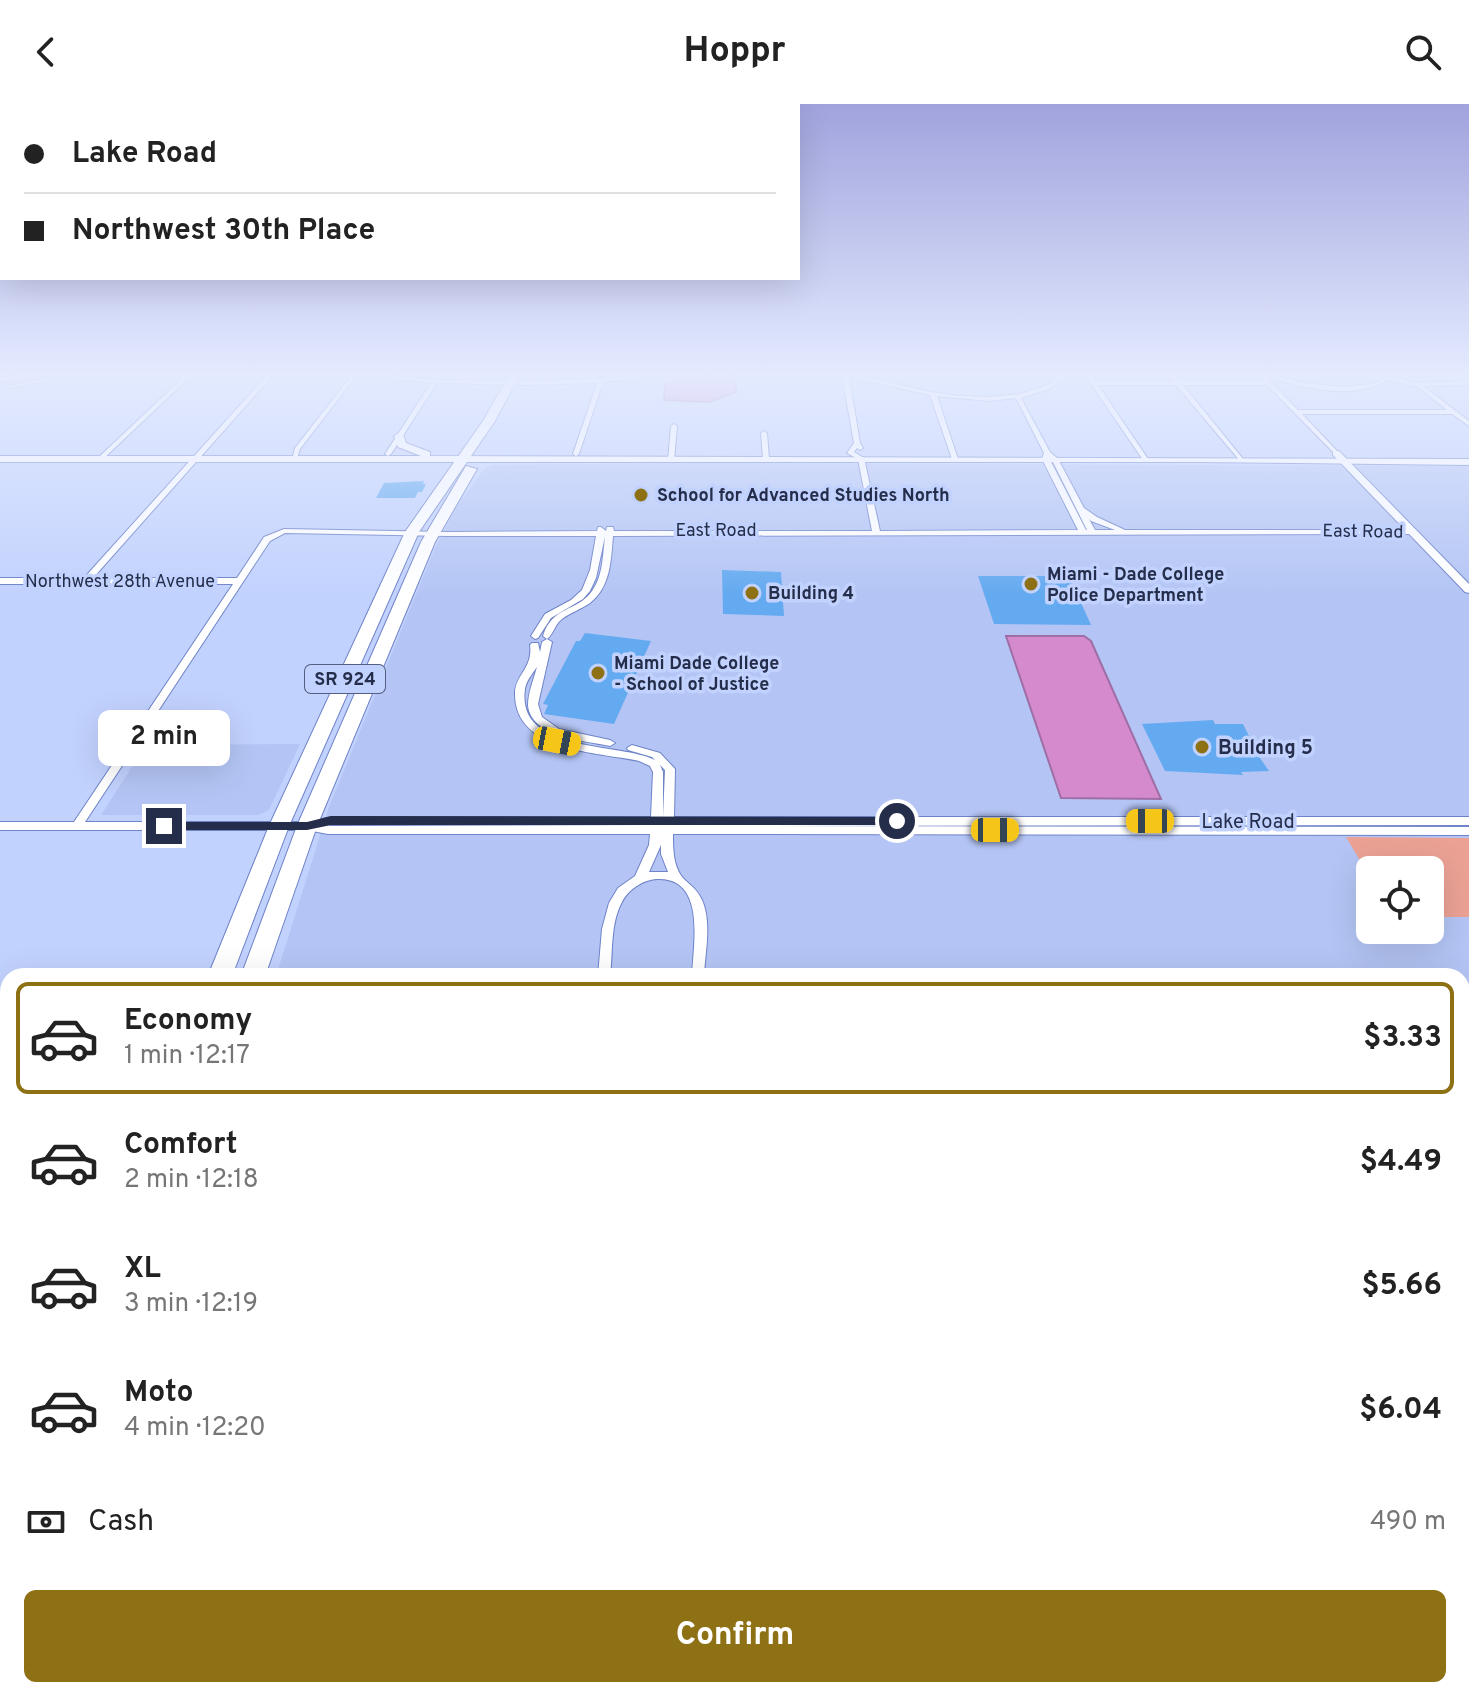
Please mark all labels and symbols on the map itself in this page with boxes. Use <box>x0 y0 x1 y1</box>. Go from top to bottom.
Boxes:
place label: School for Advanced Studies North <box>657 485 950 508</box>
marker: School for Advanced Studies North <box>632 486 650 504</box>
street label: East Road <box>675 520 757 543</box>
street label: East Road <box>1322 520 1404 545</box>
place label: Miami - Dade College Police Department <box>1047 564 1224 608</box>
street label: Northwest 28th Avenue <box>25 571 215 594</box>
marker: Miami - Dade College Police Department <box>1022 575 1040 593</box>
place label: Building 4 <box>768 583 854 606</box>
marker: Building 4 <box>743 584 761 602</box>
place label: Miami Dade College - School of Justice <box>614 653 779 697</box>
marker: Miami Dade College - School of Justice <box>589 664 607 682</box>
road number: SR 924 <box>305 665 385 693</box>
callout: 2 min <box>98 710 230 766</box>
car <box>531 725 583 757</box>
place label: Building 5 <box>1218 736 1313 762</box>
marker: Building 5 <box>1193 738 1211 756</box>
route start <box>879 803 915 839</box>
route end <box>146 808 182 844</box>
car <box>1126 809 1174 833</box>
street label: Lake Road <box>1201 810 1295 836</box>
car <box>971 818 1019 842</box>

